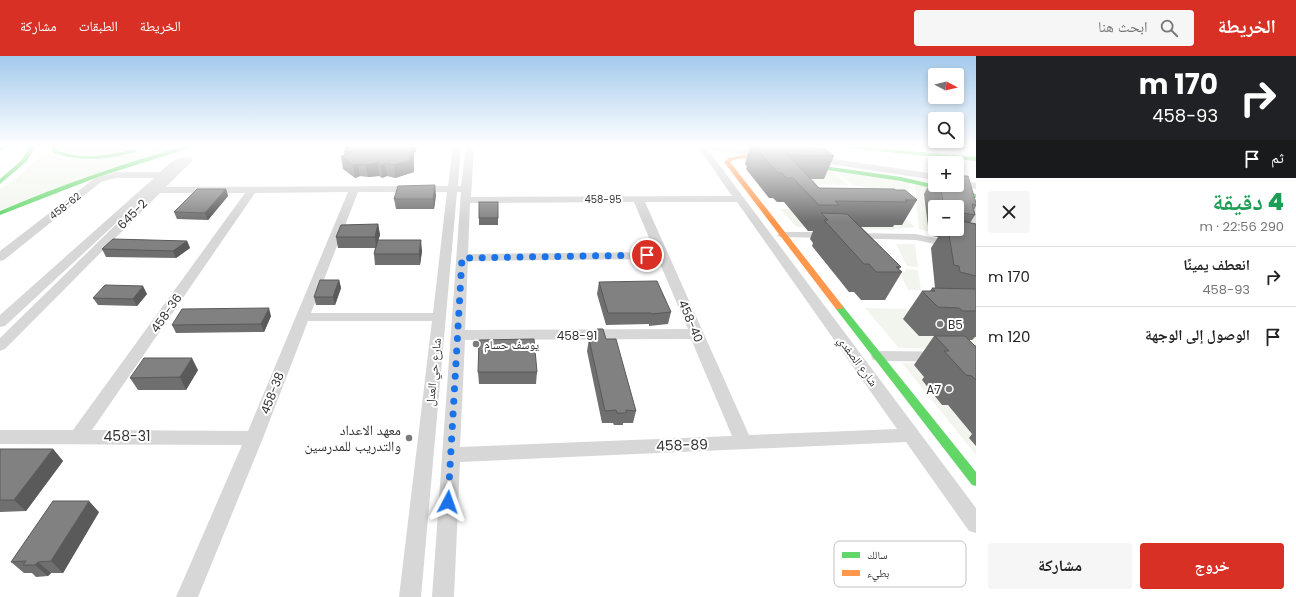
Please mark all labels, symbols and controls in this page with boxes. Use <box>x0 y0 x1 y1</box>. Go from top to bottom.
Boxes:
search box <box>914 10 1194 46</box>
text: الخريطة <box>1218 13 1276 40</box>
text: مشاركة <box>20 16 57 36</box>
text: الطبقات <box>79 16 118 36</box>
text: الخريطة <box>140 16 181 36</box>
text: ابحث هنا <box>1098 16 1148 37</box>
icon: search <box>1158 17 1180 39</box>
text: 170 m <box>1139 65 1218 104</box>
north arrow <box>928 68 964 104</box>
map controls <box>928 68 964 236</box>
icon: right <box>1232 72 1284 124</box>
text: 458-93 <box>1152 103 1218 128</box>
button: search <box>928 112 964 148</box>
text: ثم <box>1271 147 1284 168</box>
icon: arrive <box>1241 148 1263 170</box>
button: + <box>928 156 964 192</box>
text: 4 دقيقة <box>1212 185 1284 218</box>
street label: 458-62 <box>46 189 84 223</box>
button: close <box>988 191 1030 233</box>
street label: 458-95 <box>585 192 621 207</box>
street label: 645-2 <box>113 195 151 233</box>
button: − <box>928 200 964 236</box>
text: 290 m · 22:56 <box>1199 217 1284 236</box>
pin <box>630 238 664 272</box>
icon: arrive <box>636 244 658 266</box>
text: انعطف يمينًا <box>1183 254 1250 275</box>
text: 170 m <box>988 266 1030 287</box>
icon: right <box>1262 266 1284 288</box>
text: 458-93 <box>1202 280 1250 299</box>
street label: 458-36 <box>146 290 186 336</box>
street label: 458-40 <box>675 297 707 345</box>
place label: B5 <box>948 316 963 333</box>
marker: B5 <box>935 319 945 329</box>
text: الوصول إلى الوجهة <box>1145 324 1250 345</box>
text: 120 m <box>988 326 1030 347</box>
icon: arrive <box>1262 326 1284 348</box>
street label: 458-91 <box>557 327 597 344</box>
street label: شارع الصفدي <box>832 332 882 391</box>
place label: يوسف حسام <box>484 336 539 353</box>
street label: شارع حي العدل <box>421 337 447 407</box>
marker: يوسف حسام <box>471 339 481 349</box>
street label: 458-38 <box>256 369 288 417</box>
place label: A7 <box>926 381 941 398</box>
marker: A7 <box>944 384 954 394</box>
place label: معهد الاعداد والتدريب للمدرسين <box>304 420 401 456</box>
street label: 458-31 <box>104 426 150 446</box>
marker: معهد الاعداد والتدريب للمدرسين <box>404 433 414 443</box>
street label: 458-89 <box>656 434 708 456</box>
position arrow <box>427 481 469 523</box>
legend <box>834 541 966 587</box>
button: مشاركة <box>988 543 1132 589</box>
button: خروج <box>1140 543 1284 589</box>
text: سالك <box>867 547 887 563</box>
text: بطيء <box>867 565 889 582</box>

